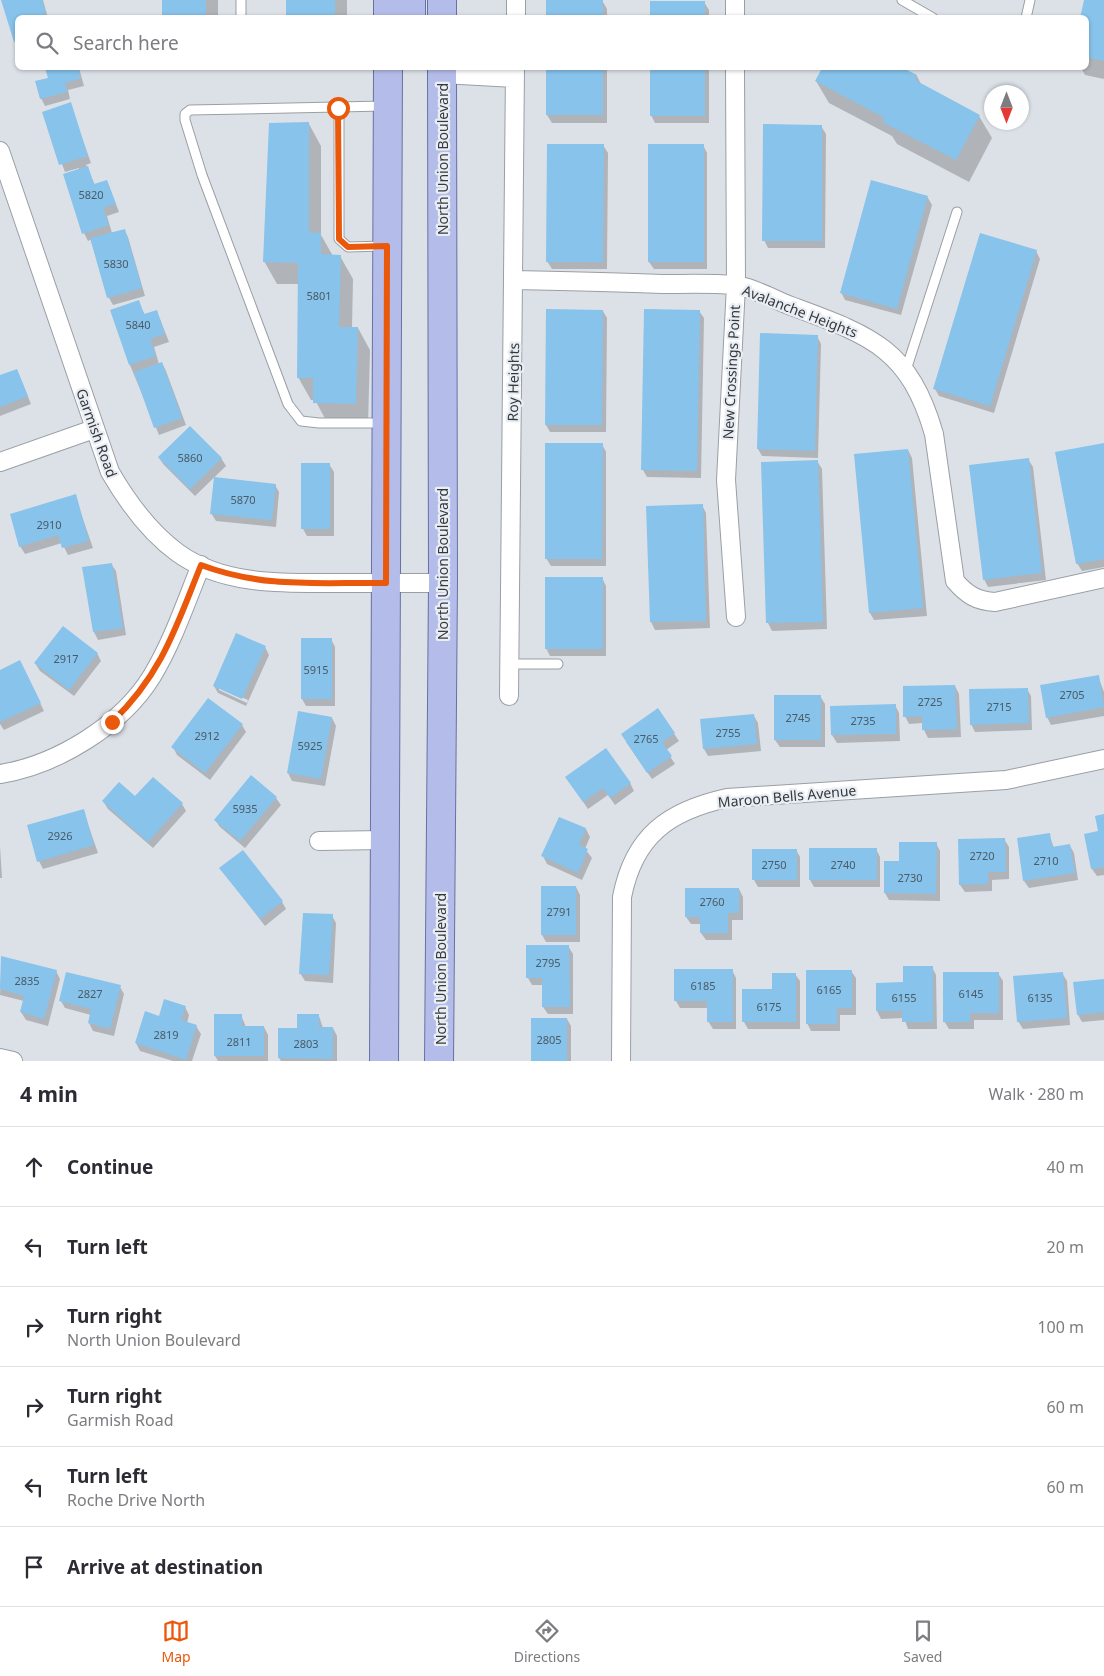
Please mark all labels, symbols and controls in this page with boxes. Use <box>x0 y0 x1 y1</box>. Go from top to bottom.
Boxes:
search box <box>15 15 1089 70</box>
icon: search <box>33 29 61 57</box>
text: Search here <box>73 30 179 56</box>
street label: North Union Boulevard <box>433 83 452 235</box>
north arrow <box>984 85 1029 130</box>
route start <box>327 97 350 120</box>
house number: 5820 <box>78 187 104 202</box>
house number: 5830 <box>103 256 129 271</box>
street label: Avalanche Heights <box>740 280 861 342</box>
house number: 5801 <box>306 288 332 303</box>
street label: New Crossings Point <box>718 304 744 440</box>
house number: 5840 <box>125 317 151 332</box>
street label: Roy Heights <box>503 342 523 421</box>
street label: Garmish Road <box>72 386 122 480</box>
house number: 5860 <box>177 450 203 465</box>
street label: North Union Boulevard <box>433 488 452 640</box>
house number: 5870 <box>230 492 256 507</box>
house number: 2910 <box>36 517 62 532</box>
house number: 2917 <box>53 651 79 666</box>
house number: 5915 <box>303 662 329 677</box>
house number: 2705 <box>1059 687 1085 702</box>
house number: 2725 <box>917 694 943 709</box>
house number: 2715 <box>986 699 1012 714</box>
house number: 2745 <box>785 710 811 725</box>
route end <box>101 711 124 734</box>
house number: 2735 <box>850 713 876 728</box>
house number: 2755 <box>715 725 741 740</box>
house number: 2912 <box>194 728 220 743</box>
house number: 2765 <box>633 731 659 746</box>
house number: 5925 <box>297 738 323 753</box>
street label: Maroon Bells Avenue <box>717 780 857 812</box>
house number: 5935 <box>232 801 258 816</box>
house number: 2926 <box>47 828 73 843</box>
house number: 2720 <box>969 848 995 863</box>
house number: 2710 <box>1033 853 1059 868</box>
house number: 2750 <box>761 857 787 872</box>
house number: 2740 <box>830 857 856 872</box>
house number: 2730 <box>897 870 923 885</box>
street label: North Union Boulevard <box>431 893 450 1045</box>
house number: 2760 <box>699 894 725 909</box>
house number: 2791 <box>546 904 572 919</box>
house number: 2795 <box>535 955 561 970</box>
house number: 2835 <box>14 973 40 988</box>
house number: 6185 <box>690 978 716 993</box>
house number: 6165 <box>816 982 842 997</box>
house number: 2827 <box>77 986 103 1001</box>
house number: 6145 <box>958 986 984 1001</box>
house number: 6155 <box>891 990 917 1005</box>
house number: 6135 <box>1027 990 1053 1005</box>
house number: 6175 <box>756 999 782 1014</box>
house number: 2819 <box>153 1027 179 1042</box>
house number: 2805 <box>536 1032 562 1047</box>
house number: 2811 <box>226 1034 252 1049</box>
house number: 2803 <box>293 1036 319 1051</box>
text: 4 min <box>20 1080 78 1108</box>
text: Walk · 280 m <box>989 1083 1084 1105</box>
icon: ahead <box>20 1153 48 1181</box>
text: Continue <box>67 1154 153 1180</box>
text: 40 m <box>1047 1156 1084 1178</box>
icon: left <box>20 1233 48 1261</box>
text: Turn left <box>67 1234 148 1260</box>
text: 20 m <box>1047 1236 1084 1258</box>
text: Turn right <box>67 1303 162 1329</box>
icon: right <box>20 1313 48 1341</box>
text: 100 m <box>1037 1316 1084 1338</box>
text: North Union Boulevard <box>67 1329 241 1351</box>
text: Turn right <box>67 1383 162 1409</box>
icon: right <box>20 1393 48 1421</box>
text: 60 m <box>1047 1396 1084 1418</box>
text: Garmish Road <box>67 1409 173 1431</box>
text: Turn left <box>67 1463 148 1489</box>
icon: left <box>20 1473 48 1501</box>
text: 60 m <box>1047 1476 1084 1498</box>
text: Roche Drive North <box>67 1489 205 1511</box>
icon: arrive <box>20 1553 48 1581</box>
text: Arrive at destination <box>67 1554 263 1580</box>
tab: Map <box>162 1617 191 1666</box>
tab: Directions <box>514 1617 580 1666</box>
tab: Saved <box>903 1617 942 1666</box>

